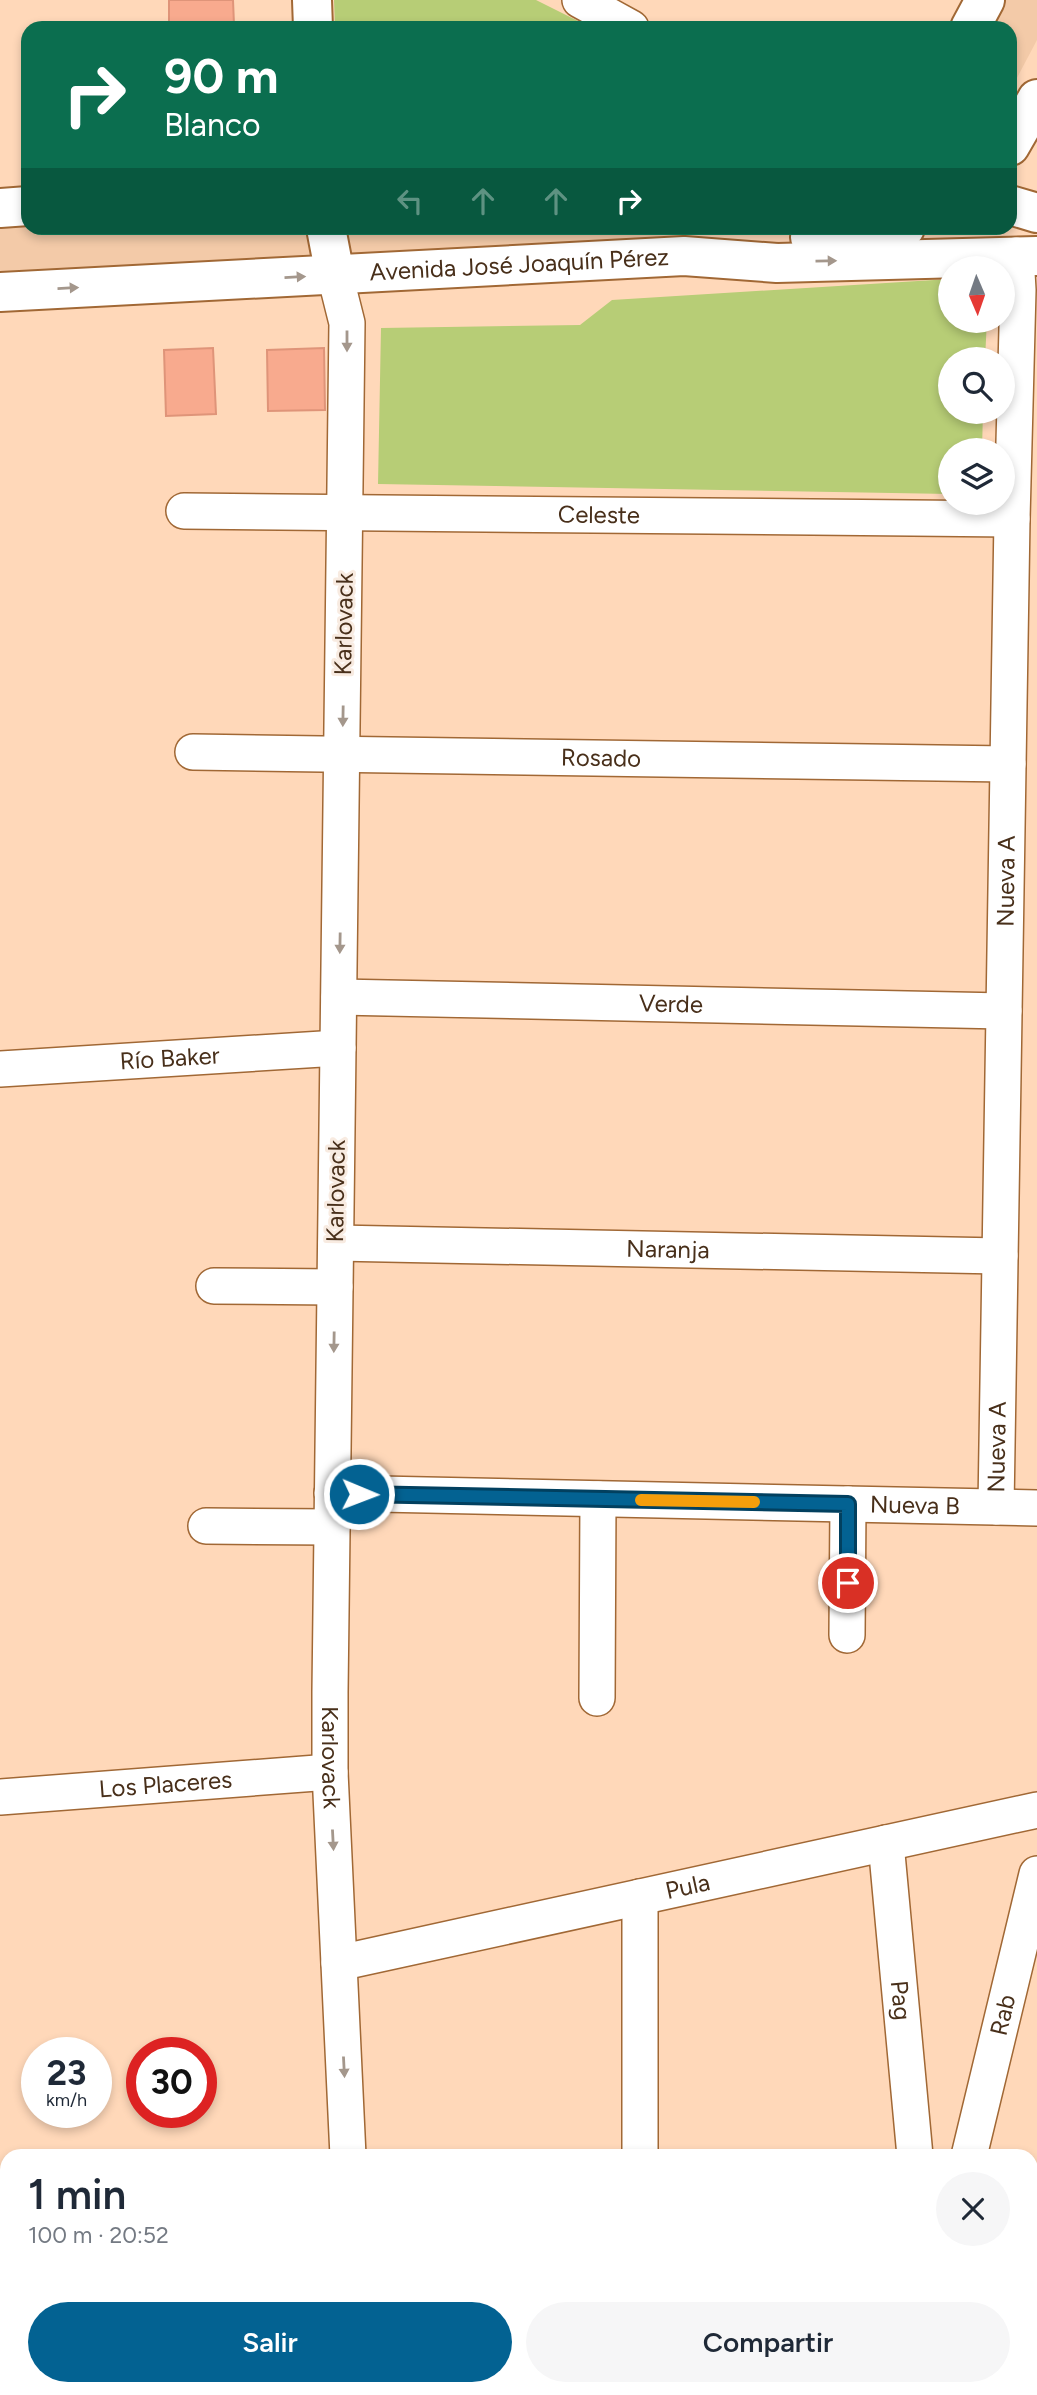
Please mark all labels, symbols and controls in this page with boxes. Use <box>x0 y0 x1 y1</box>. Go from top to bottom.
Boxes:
text: 90 m <box>164 46 279 105</box>
icon: right <box>49 49 140 140</box>
text: Blanco <box>164 106 261 144</box>
icon: left <box>391 182 429 220</box>
icon: ahead <box>464 182 502 220</box>
icon: ahead <box>537 182 575 220</box>
icon: right <box>610 182 648 220</box>
street label: Avenida José Joaquín Pérez <box>369 242 670 287</box>
one-way arrow <box>815 256 837 267</box>
north arrow <box>938 256 1015 332</box>
map controls <box>938 256 1015 515</box>
one-way arrow <box>285 271 307 282</box>
one-way arrow <box>57 283 79 294</box>
one-way arrow <box>341 331 353 353</box>
button: search <box>938 347 1015 424</box>
button: layers <box>938 438 1015 515</box>
street label: Celeste <box>558 500 640 529</box>
street label: Karlovack <box>328 572 359 676</box>
one-way arrow <box>337 705 349 727</box>
street label: Rosado <box>561 742 641 773</box>
street label: Nueva A <box>990 834 1021 927</box>
one-way arrow <box>334 932 346 954</box>
street label: Verde <box>639 988 703 1019</box>
street label: Río Baker <box>119 1040 220 1076</box>
street label: Karlovack <box>320 1139 351 1243</box>
street label: Naranja <box>626 1234 710 1264</box>
one-way arrow <box>329 1331 340 1353</box>
street label: Nueva A <box>981 1400 1012 1493</box>
position arrow <box>322 1457 396 1531</box>
street label: Nueva B <box>870 1489 960 1520</box>
pin <box>818 1553 878 1613</box>
icon: arrive <box>829 1564 867 1602</box>
street label: Karlovack <box>316 1706 347 1810</box>
street label: Los Placeres <box>98 1764 233 1803</box>
one-way arrow <box>328 1829 339 1851</box>
street label: Pula <box>663 1867 713 1905</box>
street label: Pag <box>885 1979 917 2022</box>
street label: Rab <box>984 1991 1021 2038</box>
speed limit sign: 30 <box>126 2037 217 2128</box>
text: 23 <box>47 2052 86 2094</box>
one-way arrow <box>338 2056 349 2078</box>
text: km/h <box>46 2089 87 2111</box>
text: 1 min <box>28 2169 126 2220</box>
button: close <box>936 2172 1010 2246</box>
text: 100 m · 20:52 <box>28 2221 169 2249</box>
button: Salir <box>28 2302 512 2382</box>
button: Compartir <box>526 2302 1010 2382</box>

